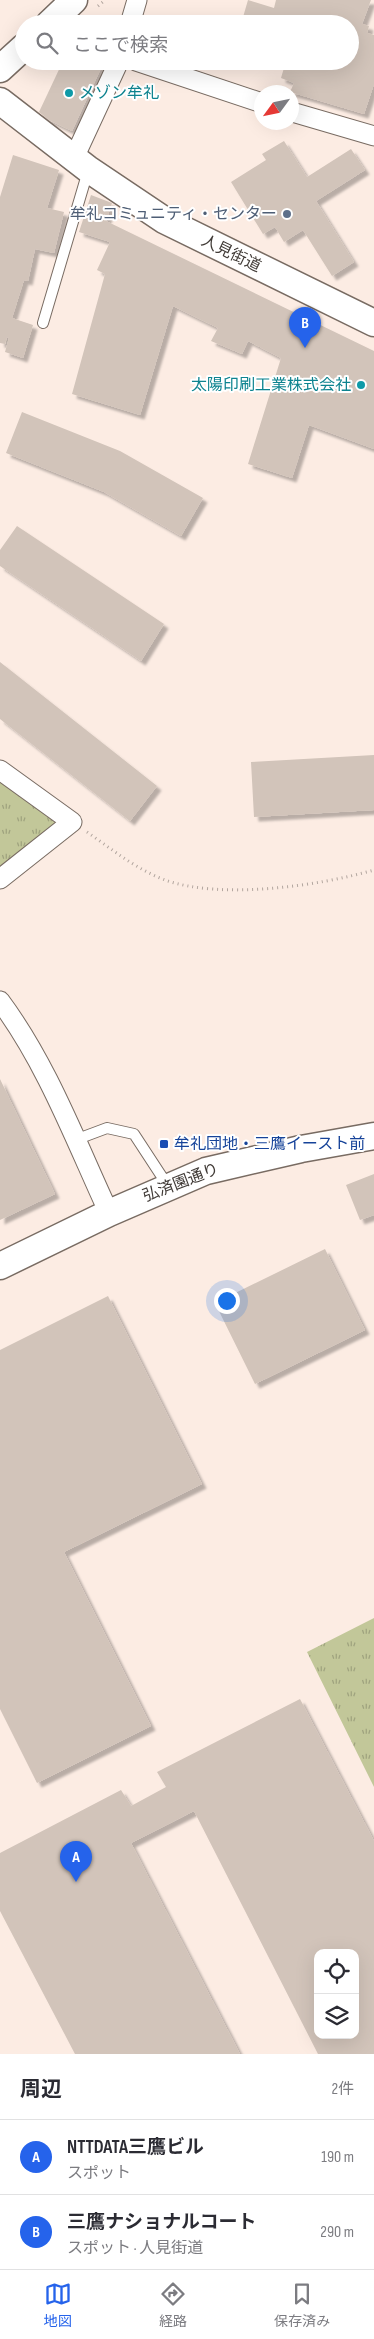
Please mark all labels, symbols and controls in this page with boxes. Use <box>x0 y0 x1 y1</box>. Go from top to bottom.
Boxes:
search box <box>15 15 359 70</box>
icon: search <box>33 29 61 57</box>
text: ここで検索 <box>73 34 168 57</box>
place label: メゾン牟礼 <box>79 84 159 103</box>
north arrow <box>254 85 299 130</box>
marker: メゾン牟礼 <box>63 87 75 99</box>
place label: 牟礼コミュニティ・センター <box>70 205 277 224</box>
marker: 牟礼コミュニティ・センター <box>281 208 293 220</box>
street label: 人見街道 <box>198 231 264 277</box>
pin: B <box>289 307 321 348</box>
place label: 太陽印刷工業株式会社 <box>191 376 351 395</box>
marker: 太陽印刷工業株式会社 <box>355 379 367 391</box>
place label: 牟礼団地・三鷹イースト前 <box>174 1135 365 1154</box>
marker: 牟礼団地・三鷹イースト前 <box>158 1138 170 1150</box>
street label: 弘済園通り <box>140 1160 222 1206</box>
your location <box>214 1288 240 1314</box>
pin: A <box>60 1841 92 1882</box>
map controls <box>314 1949 359 2039</box>
button: locate <box>314 1949 359 1994</box>
button: layers <box>314 1994 359 2039</box>
text: 周辺 <box>20 2077 62 2102</box>
text: 2件 <box>331 2080 354 2099</box>
text: NTTDATA三鷹ビル <box>67 2136 204 2159</box>
text: A <box>32 2148 40 2167</box>
text: 190 m <box>321 2148 354 2167</box>
text: スポット <box>67 2164 131 2183</box>
text: 三鷹ナショナルコート <box>67 2211 257 2234</box>
text: B <box>32 2223 40 2242</box>
text: 290 m <box>320 2223 354 2242</box>
text: スポット · 人見街道 <box>67 2239 203 2258</box>
tab: 地図 <box>44 2280 72 2330</box>
tab: 経路 <box>159 2280 187 2330</box>
tab: 保存済み <box>274 2280 330 2330</box>

